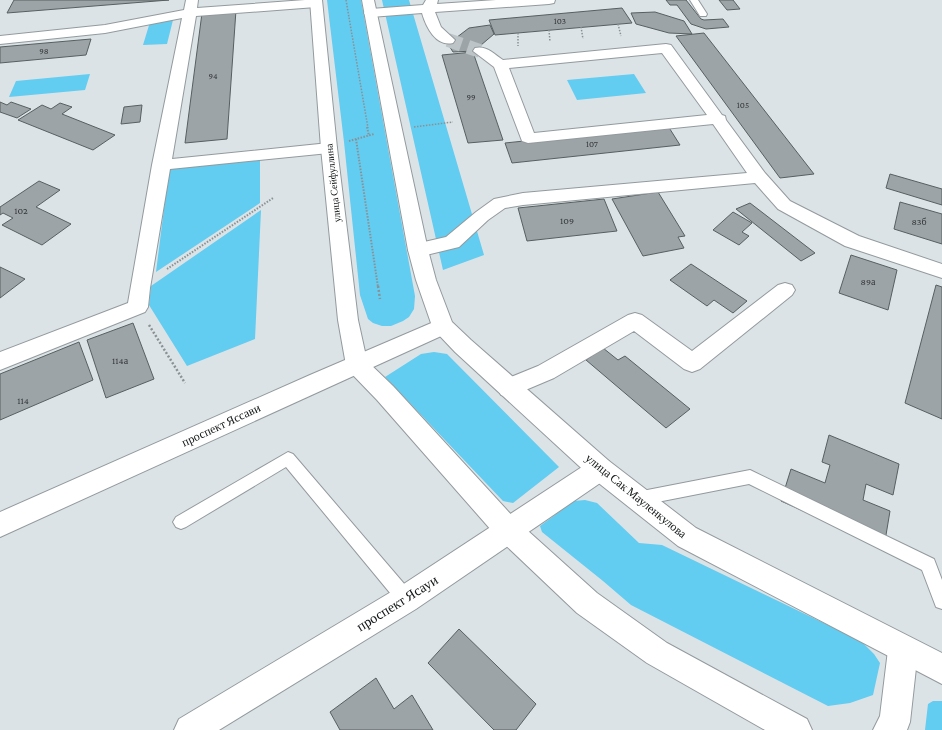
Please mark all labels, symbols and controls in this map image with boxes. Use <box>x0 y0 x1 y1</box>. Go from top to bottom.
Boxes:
house number: 103 <box>554 16 566 26</box>
house number: 98 <box>39 46 49 56</box>
house number: 94 <box>208 71 218 81</box>
house number: 99 <box>466 92 476 102</box>
house number: 105 <box>737 100 749 110</box>
house number: 107 <box>586 139 598 149</box>
street label: улица Сейфуллина <box>323 143 343 223</box>
house number: 102 <box>14 205 28 216</box>
house number: 109 <box>560 215 574 226</box>
house number: 83б <box>911 216 927 227</box>
house number: 89а <box>861 276 876 287</box>
house number: 114а <box>112 355 129 366</box>
house number: 114 <box>17 395 29 406</box>
street label: проспект Яссави <box>179 400 263 449</box>
street label: улица Сак Мауленкулова <box>583 451 690 541</box>
street label: проспект Ясауи <box>353 571 441 634</box>

